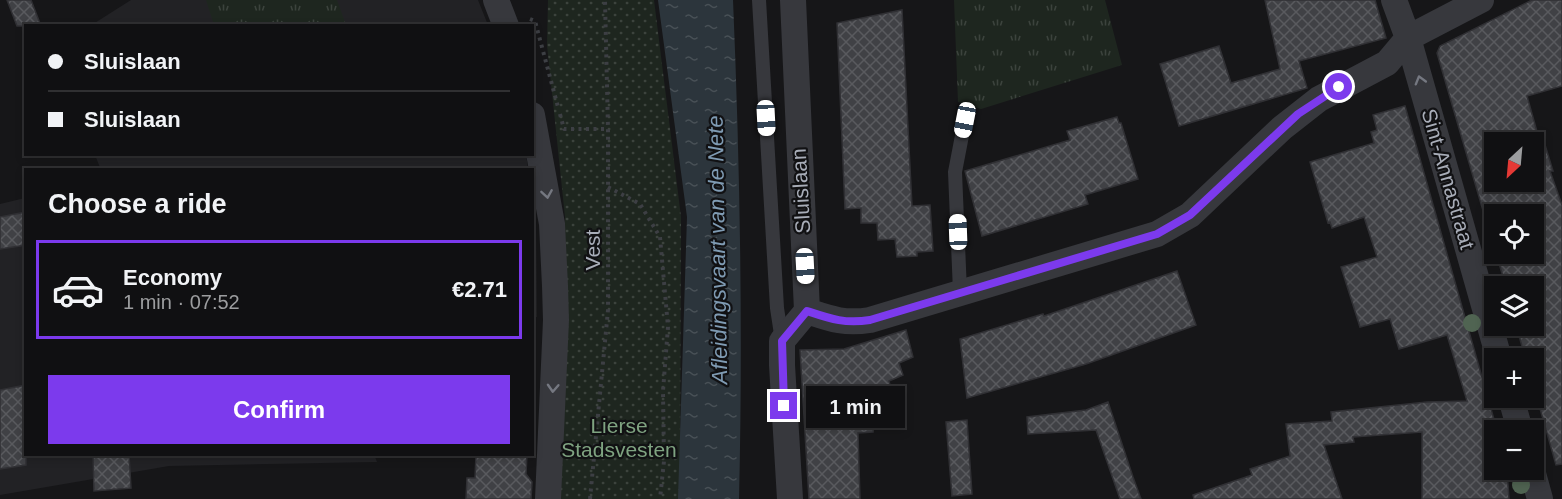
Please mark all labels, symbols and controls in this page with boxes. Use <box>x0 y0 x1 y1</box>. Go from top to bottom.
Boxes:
text: Sluislaan <box>84 49 181 74</box>
route start <box>1325 73 1352 100</box>
one-way arrow <box>1415 75 1427 86</box>
car <box>756 100 776 136</box>
car <box>953 101 977 139</box>
street label: Sint-Annastraat <box>1417 106 1480 252</box>
text: Sluislaan <box>84 107 181 132</box>
water label: Afleidingsvaart van de Nete <box>703 115 732 387</box>
north arrow <box>1484 132 1544 192</box>
map controls <box>1484 132 1544 480</box>
street label: Sluislaan <box>787 148 814 234</box>
one-way arrow <box>540 188 553 198</box>
text: Choose a ride <box>48 189 227 219</box>
button: locate <box>1484 204 1544 264</box>
car <box>948 214 968 250</box>
street label: Vest <box>581 229 604 270</box>
car <box>795 248 815 284</box>
icon: car <box>51 263 105 317</box>
text: Economy <box>123 265 222 290</box>
button: layers <box>1484 276 1544 336</box>
text: €2.71 <box>452 277 507 302</box>
text: 1 min · 07:52 <box>123 291 240 313</box>
button: + <box>1484 348 1544 408</box>
button: Confirm <box>48 375 510 444</box>
one-way arrow <box>546 383 559 392</box>
callout: 1 min <box>805 385 904 427</box>
route end <box>770 392 797 419</box>
text: 1 min <box>829 396 882 418</box>
park label: Lierse Stadsvesten <box>561 414 677 461</box>
button: − <box>1484 420 1544 480</box>

